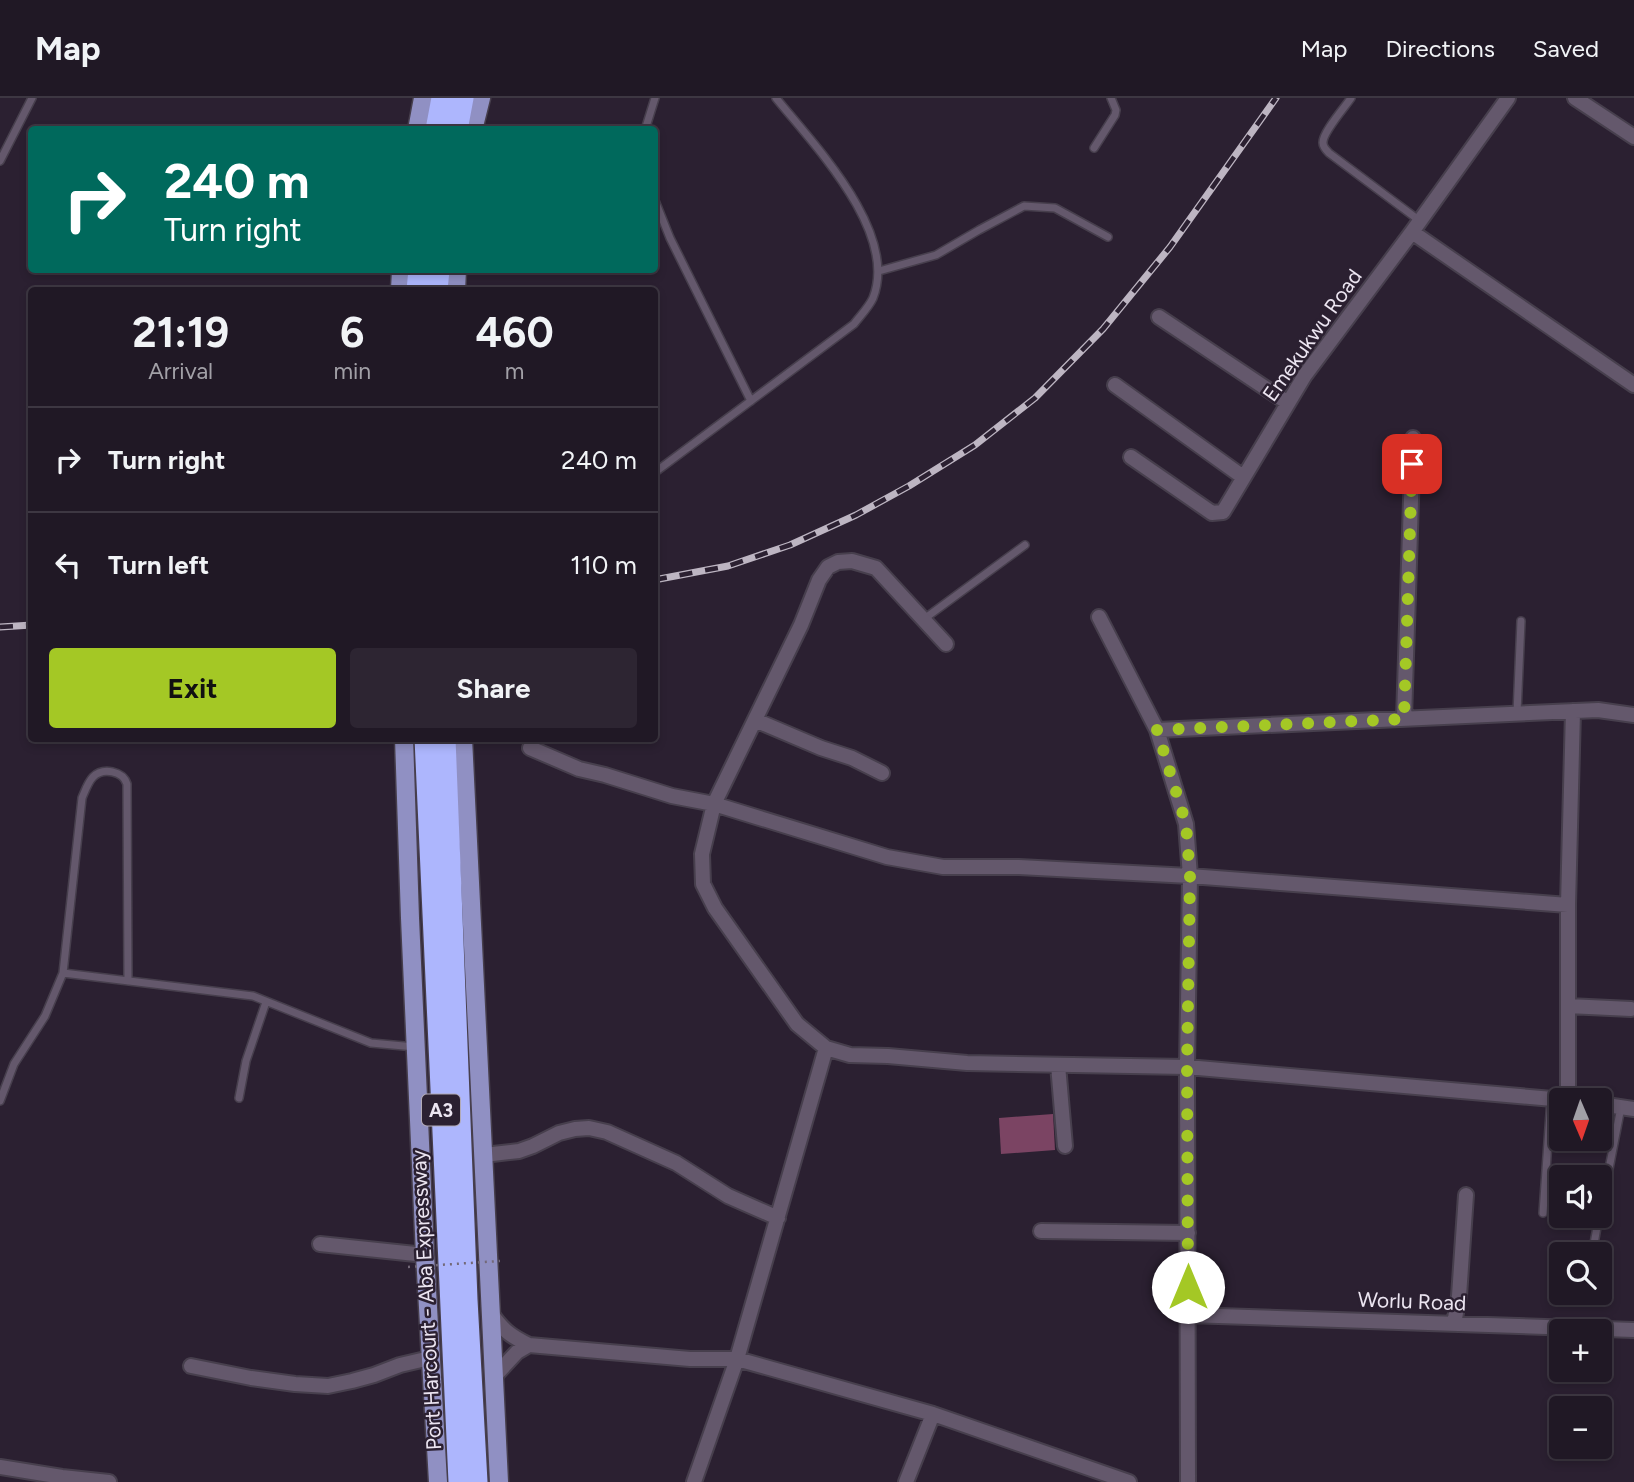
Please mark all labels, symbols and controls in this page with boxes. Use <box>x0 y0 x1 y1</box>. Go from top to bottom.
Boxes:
text: Map <box>35 29 101 68</box>
text: Map <box>1301 34 1347 63</box>
text: Directions <box>1385 34 1495 63</box>
text: Saved <box>1533 34 1599 63</box>
text: 240 m <box>164 151 310 210</box>
icon: right <box>49 154 140 245</box>
text: Turn right <box>164 211 302 249</box>
street label: Emekukwu Road <box>1257 264 1367 406</box>
text: 21:19 <box>132 307 229 358</box>
text: 6 <box>340 307 364 358</box>
text: 460 <box>475 307 554 358</box>
text: Arrival <box>148 357 213 385</box>
text: min <box>333 357 371 385</box>
text: m <box>505 357 524 385</box>
pin <box>1382 434 1442 494</box>
icon: right <box>49 441 87 479</box>
text: Turn right <box>108 444 225 476</box>
text: 240 m <box>561 444 637 476</box>
icon: arrive <box>1393 445 1431 483</box>
icon: left <box>49 546 87 584</box>
text: Turn left <box>108 549 209 581</box>
text: 110 m <box>570 549 637 581</box>
button: Exit <box>49 648 336 728</box>
button: Share <box>350 648 637 728</box>
north arrow <box>1549 1088 1612 1152</box>
map controls <box>1549 1088 1612 1459</box>
road number: A3 <box>422 1094 460 1126</box>
street label: Port Harcourt - Aba Expressway <box>406 1149 446 1451</box>
button: sound <box>1549 1165 1612 1228</box>
button: search <box>1549 1242 1612 1305</box>
position arrow <box>1151 1250 1225 1324</box>
street label: Worlu Road <box>1357 1287 1467 1315</box>
button: + <box>1549 1319 1612 1382</box>
button: − <box>1549 1396 1612 1459</box>

